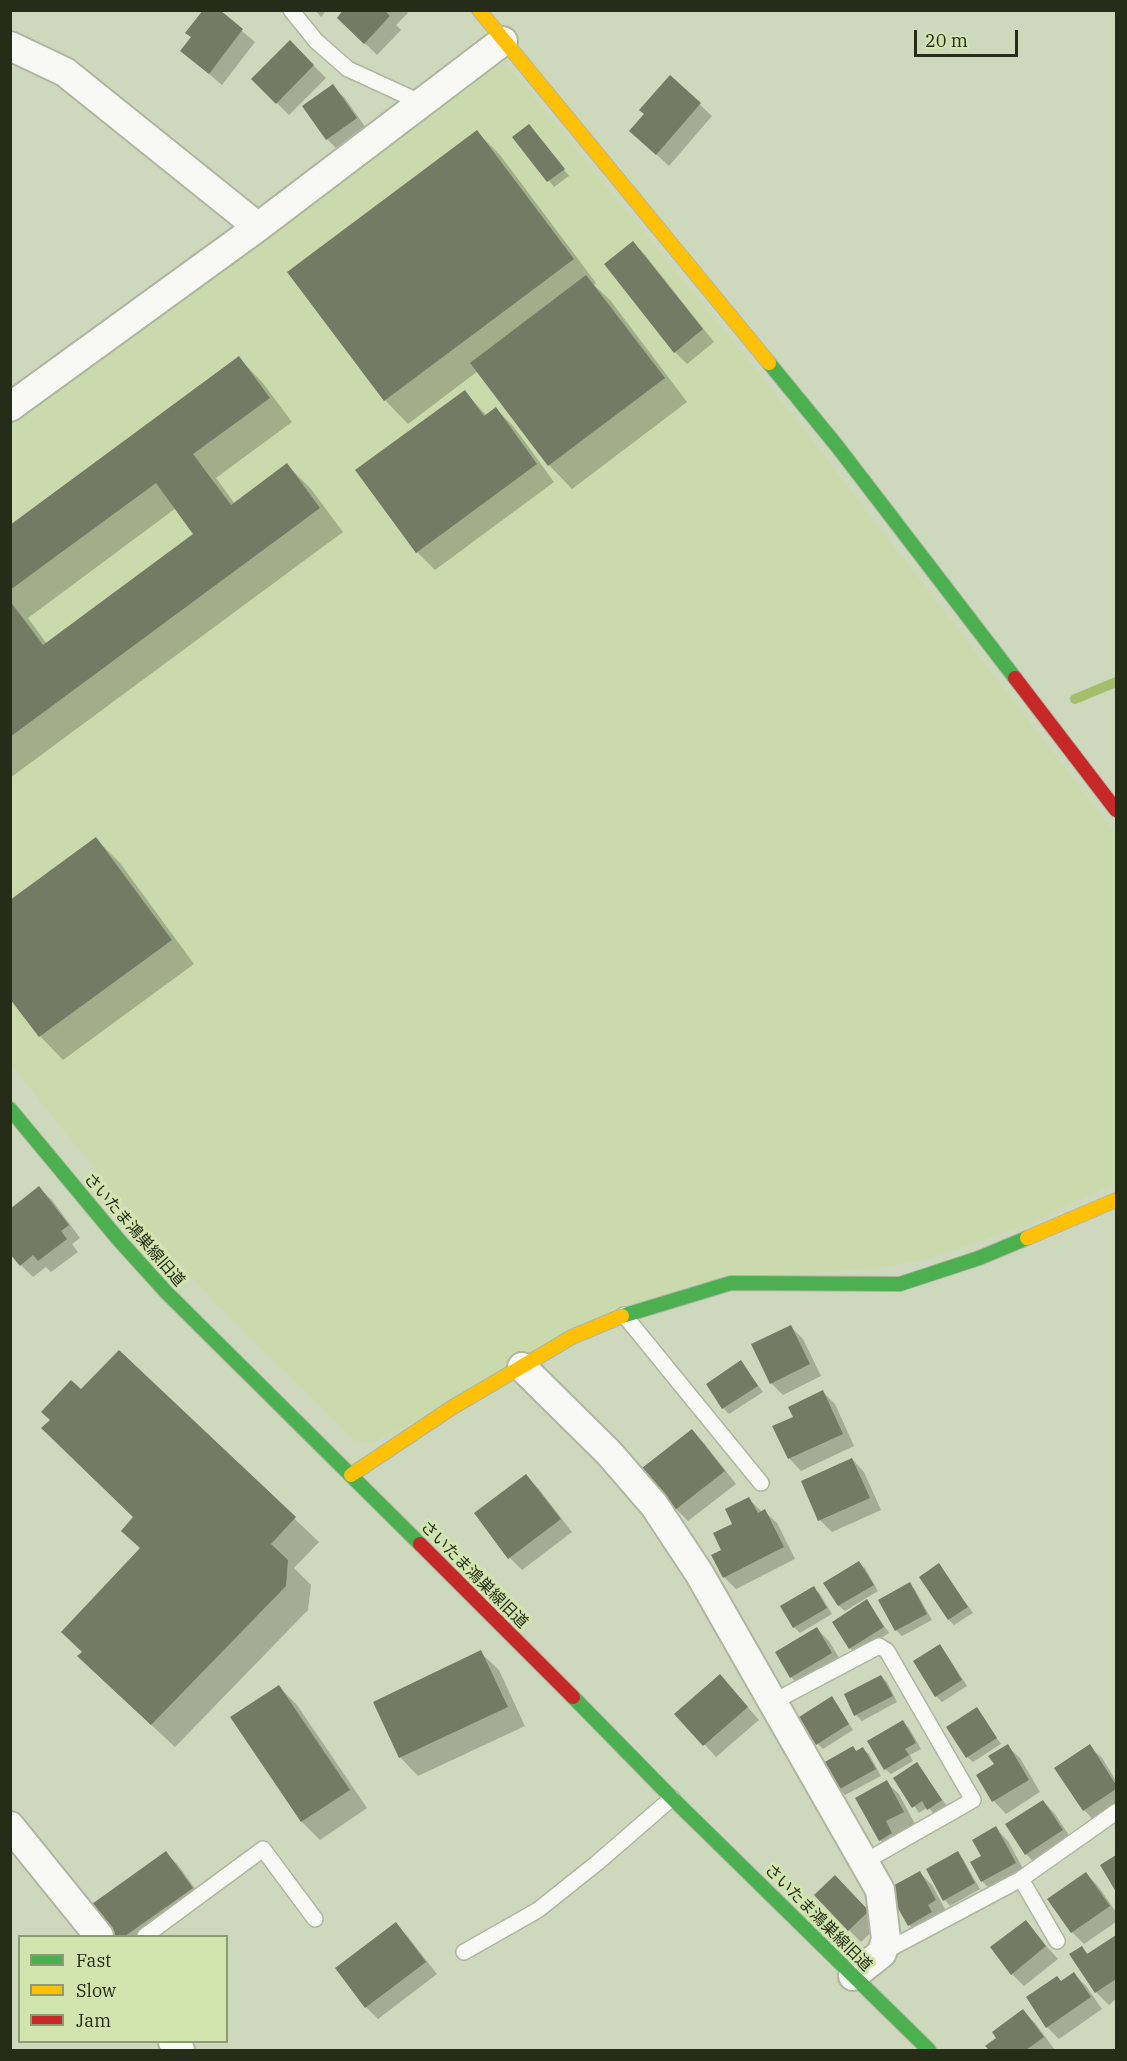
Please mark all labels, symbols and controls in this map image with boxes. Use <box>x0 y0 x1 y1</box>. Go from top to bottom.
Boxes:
scale bar <box>917 18 1020 56</box>
text: 20 m <box>925 29 968 52</box>
street label: さいたま鴻巣線旧道 <box>80 1169 188 1291</box>
street label: さいたま鴻巣線旧道 <box>416 1517 532 1633</box>
street label: さいたま鴻巣線旧道 <box>760 1860 876 1976</box>
legend <box>18 1935 228 2043</box>
text: Fast <box>76 1949 111 1972</box>
text: Slow <box>76 1979 116 2002</box>
text: Jam <box>76 2009 111 2032</box>

